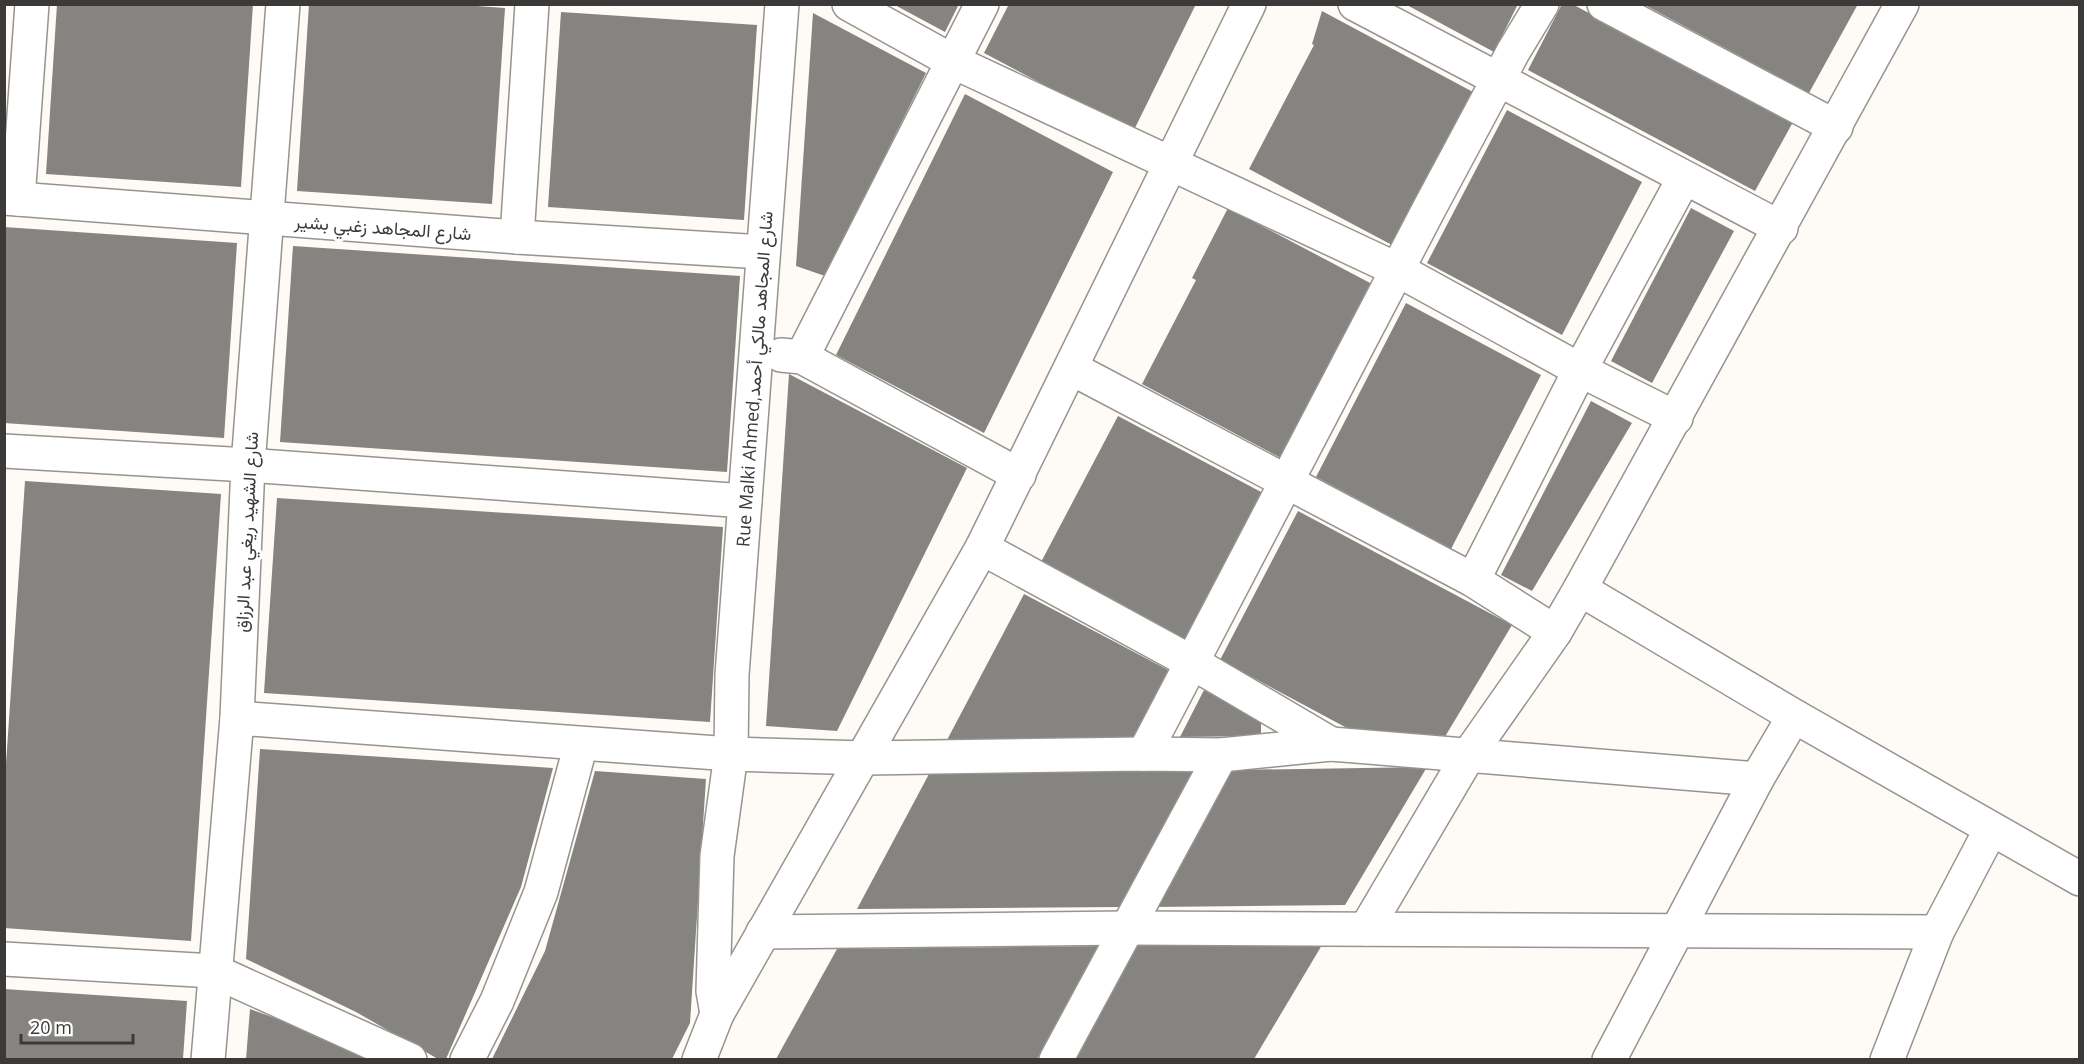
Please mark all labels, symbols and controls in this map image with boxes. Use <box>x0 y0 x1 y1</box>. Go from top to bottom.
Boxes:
street label: شارع المجاهد زغبي بشير <box>292 209 472 249</box>
street label: Rue Malki Ahmed,شارع المجاهد مالكي أحمد <box>730 210 782 548</box>
street label: شارع الشهيد ريغي عبد الرزاق <box>229 431 267 633</box>
scale bar <box>21 1007 134 1045</box>
text: 20 m <box>30 1015 72 1039</box>

